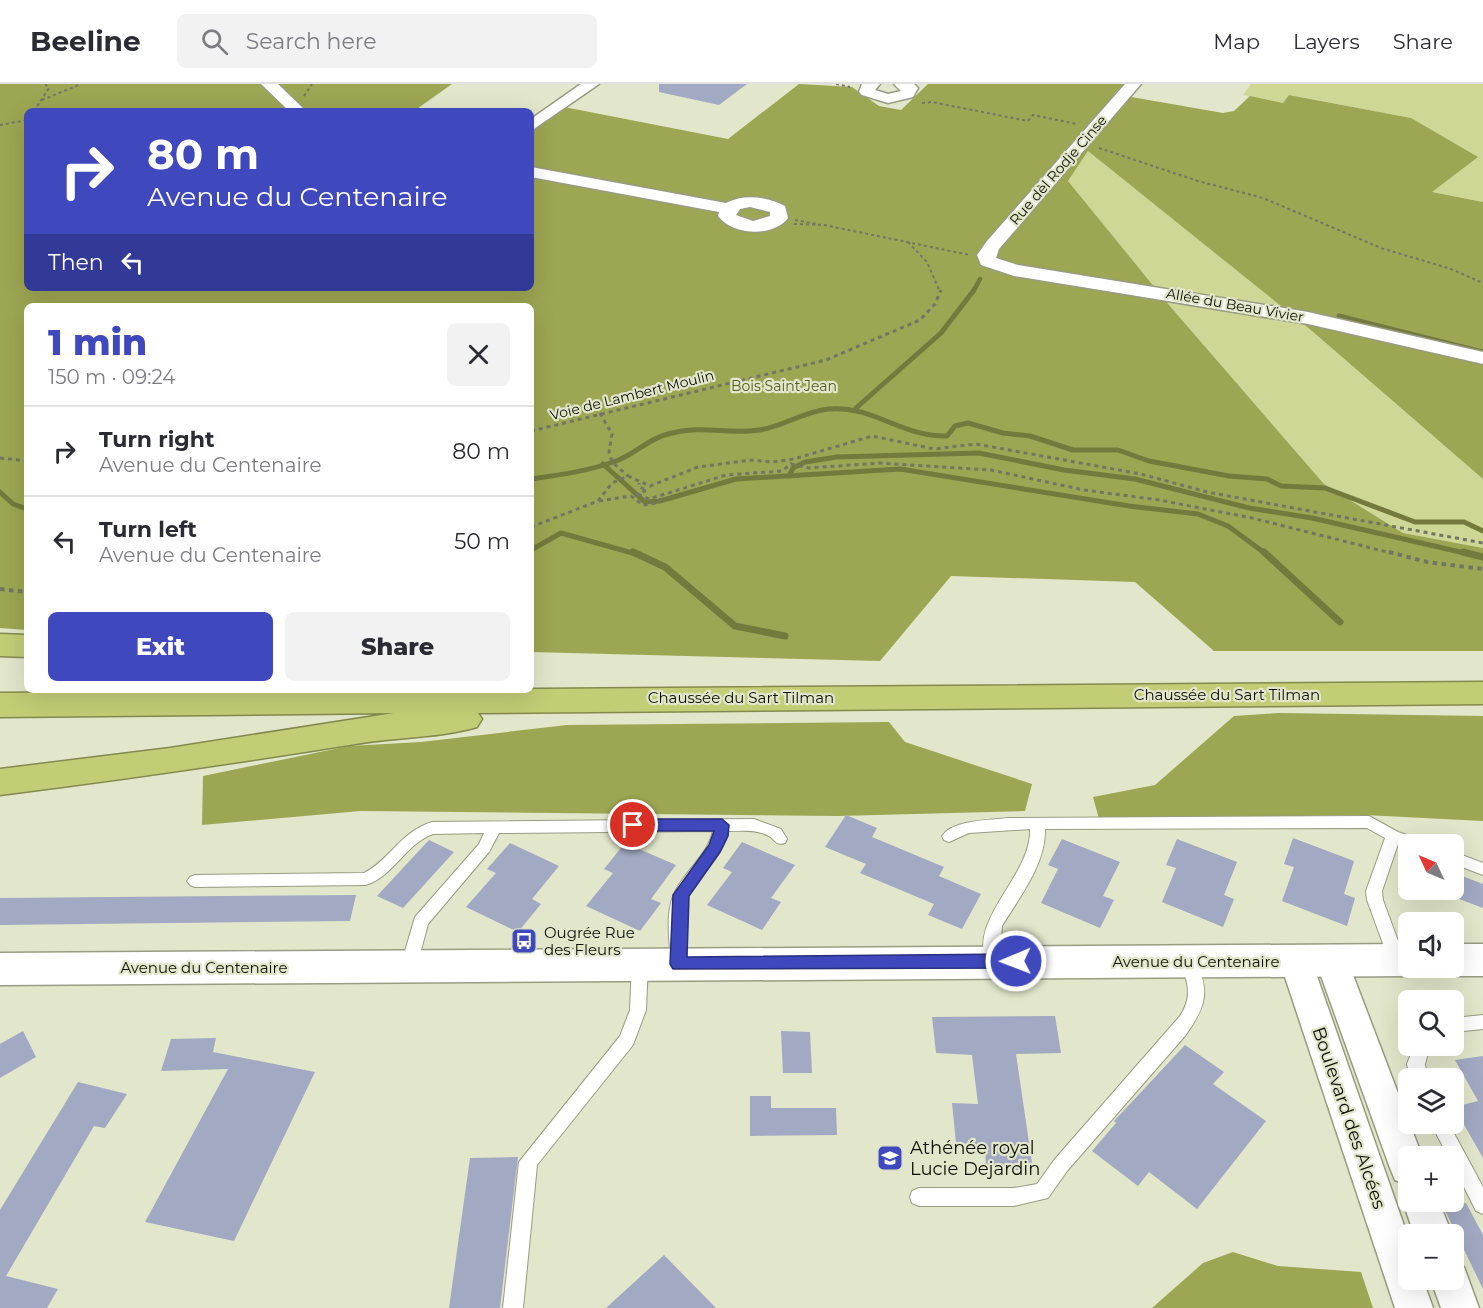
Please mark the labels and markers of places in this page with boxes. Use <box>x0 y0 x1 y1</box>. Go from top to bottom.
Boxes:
pin <box>607 799 658 850</box>
place label: Ougrée Rue des Fleurs <box>544 923 635 959</box>
bus stop icon: Ougrée Rue des Fleurs <box>509 926 539 956</box>
place label: Athénée royal Lucie Dejardin <box>910 1137 1040 1180</box>
school or university icon: Athénée royal Lucie Dejardin <box>875 1143 905 1173</box>

